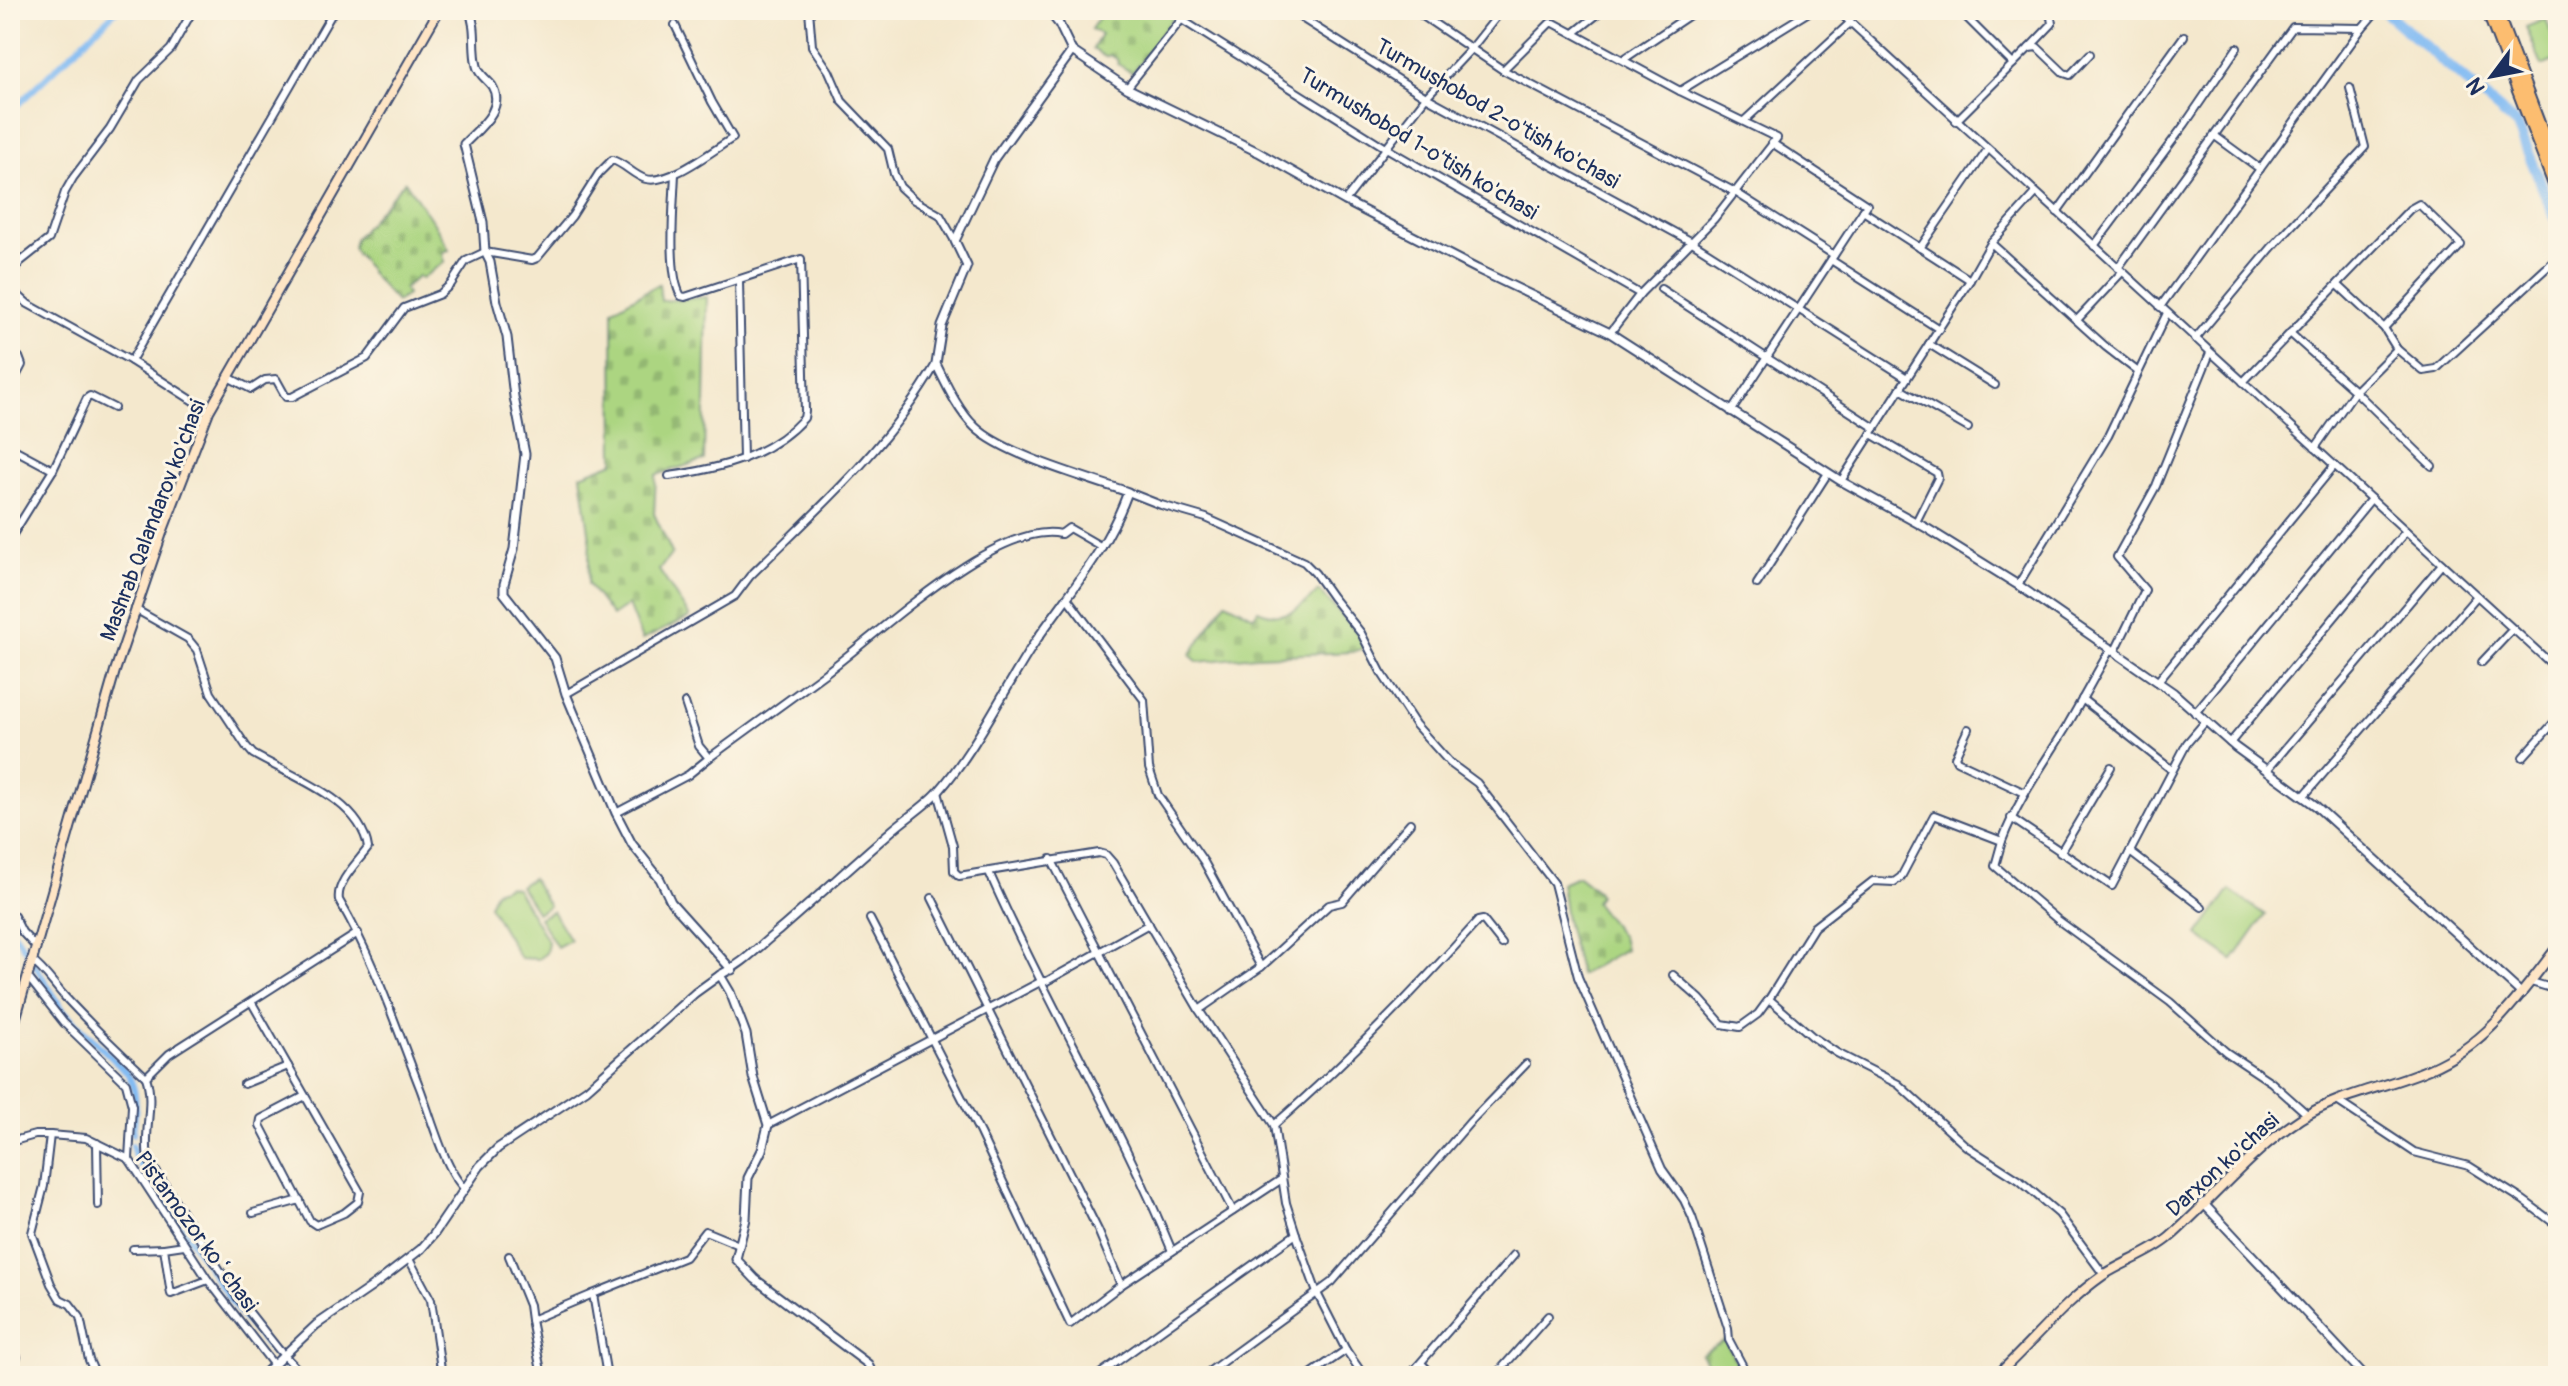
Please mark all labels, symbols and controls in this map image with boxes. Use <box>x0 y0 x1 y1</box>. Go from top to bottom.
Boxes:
street label: Turmushobod 2-o'tish ko'chasi <box>1370 32 1625 195</box>
north arrow <box>2452 36 2532 116</box>
street label: Turmushobod 1-o'tish ko'chasi <box>1294 61 1543 226</box>
text: N <box>2460 72 2492 100</box>
street label: Mashrab Qalandarov ko'chasi <box>94 396 212 645</box>
street label: Darxon ko'chasi <box>2160 1107 2285 1223</box>
street label: Pistamozor koʻchasi <box>128 1146 264 1318</box>

